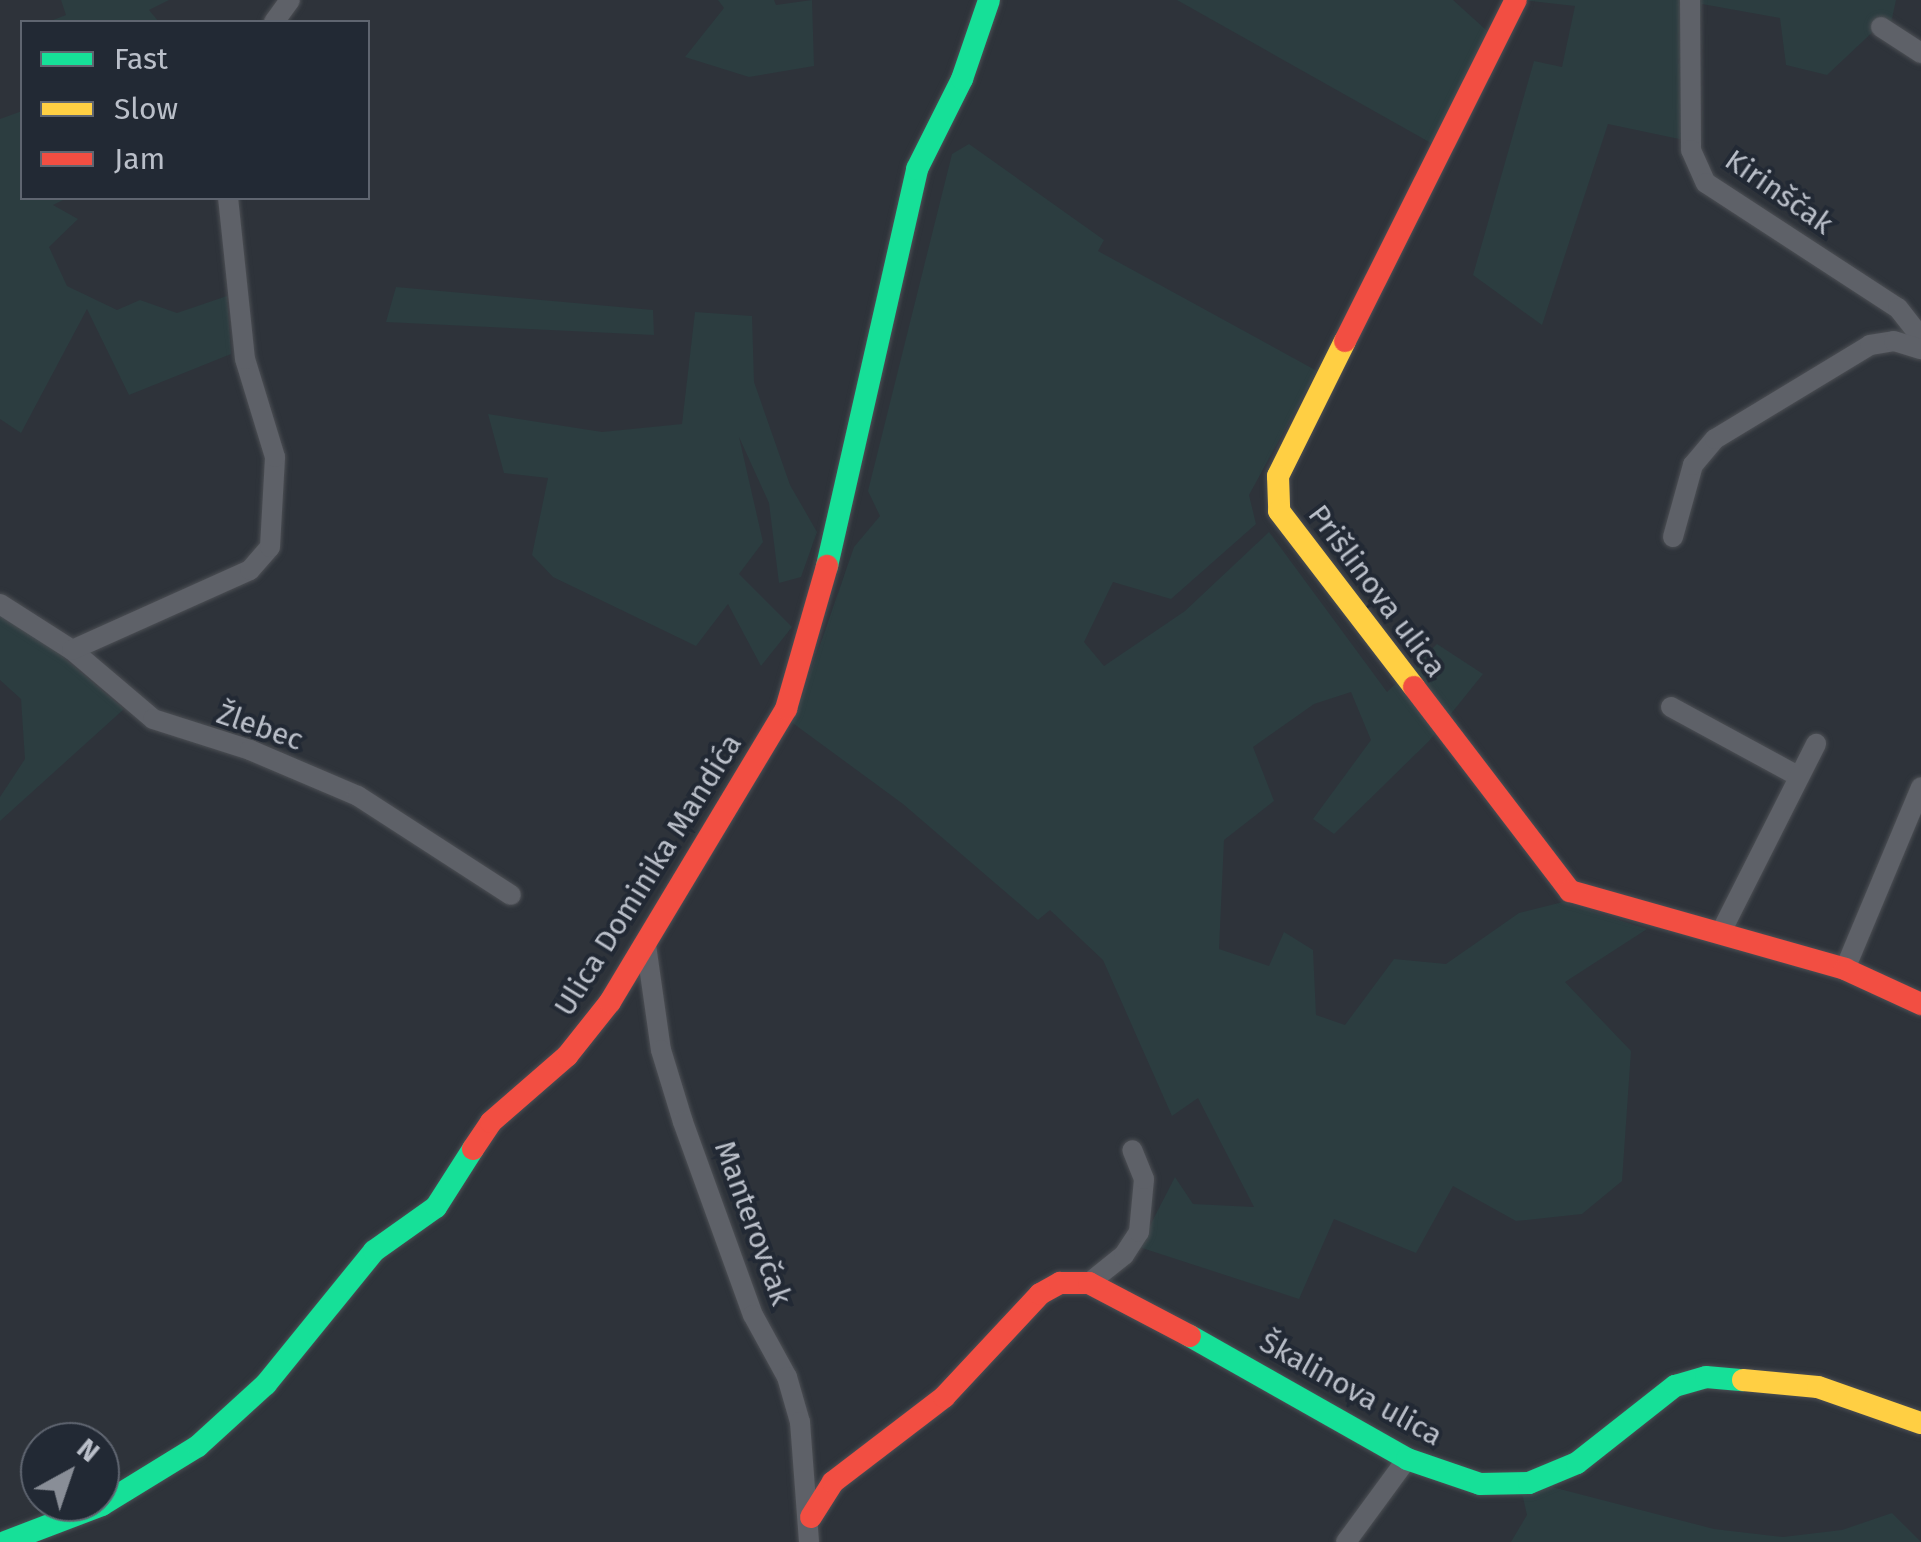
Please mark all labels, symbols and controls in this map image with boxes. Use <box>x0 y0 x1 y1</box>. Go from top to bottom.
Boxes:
legend <box>20 20 370 200</box>
text: Fast <box>114 41 168 77</box>
text: Slow <box>114 91 178 127</box>
text: Jam <box>114 141 165 177</box>
street label: Kirinščak <box>1718 142 1840 242</box>
street label: Prišlinova ulica <box>1300 498 1454 684</box>
street label: Žlebec <box>212 696 308 758</box>
street label: Ulica Dominika Mandića <box>546 727 750 1023</box>
street label: Manterovčak <box>707 1136 799 1310</box>
street label: Škalinova ulica <box>1253 1324 1449 1454</box>
north arrow <box>20 1422 120 1522</box>
text: N <box>71 1432 106 1469</box>

